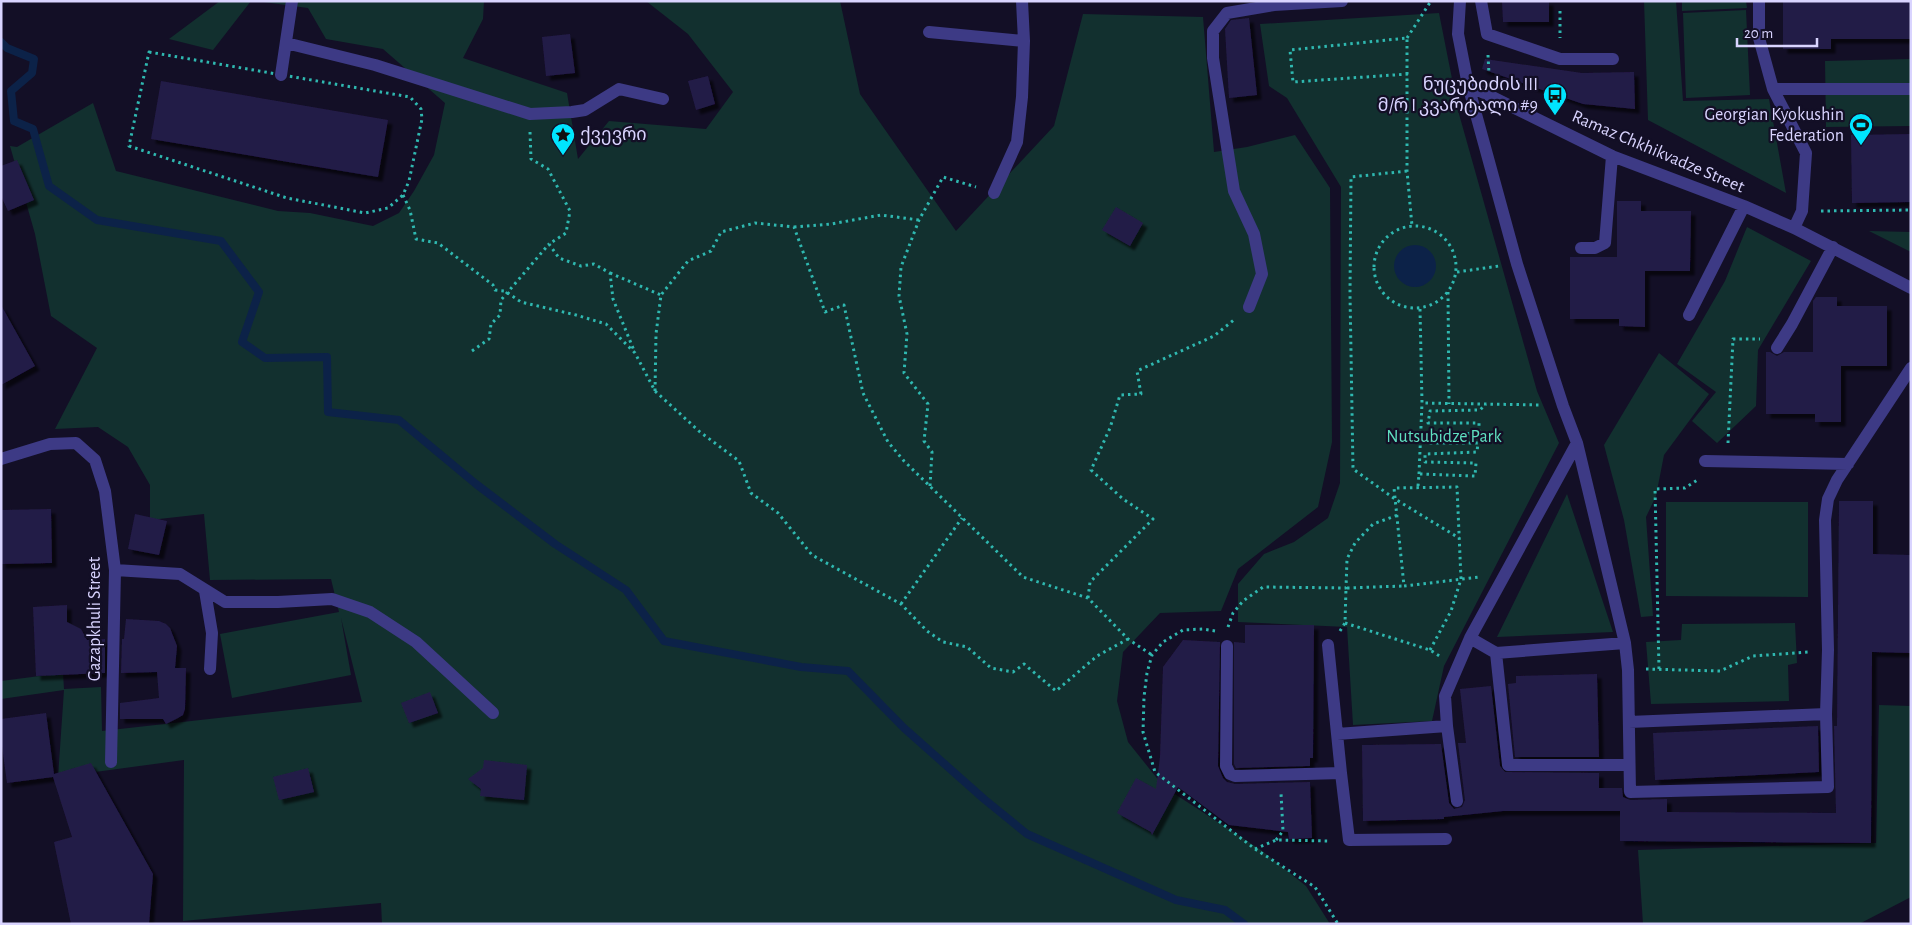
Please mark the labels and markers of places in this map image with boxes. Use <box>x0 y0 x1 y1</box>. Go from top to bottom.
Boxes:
place label: ნუცუბიძის III მ/რ I კვარტალი #9 <box>1378 76 1538 116</box>
bus stop icon: ნუცუბიძის III მ/რ I კვარტალი #9 <box>1542 82 1568 116</box>
place label: Georgian Kyokushin Federation <box>1705 106 1844 145</box>
sports icon: Georgian Kyokushin Federation <box>1848 112 1874 146</box>
place icon: ქვევრი <box>550 122 576 156</box>
place label: ქვევრი <box>580 125 647 145</box>

